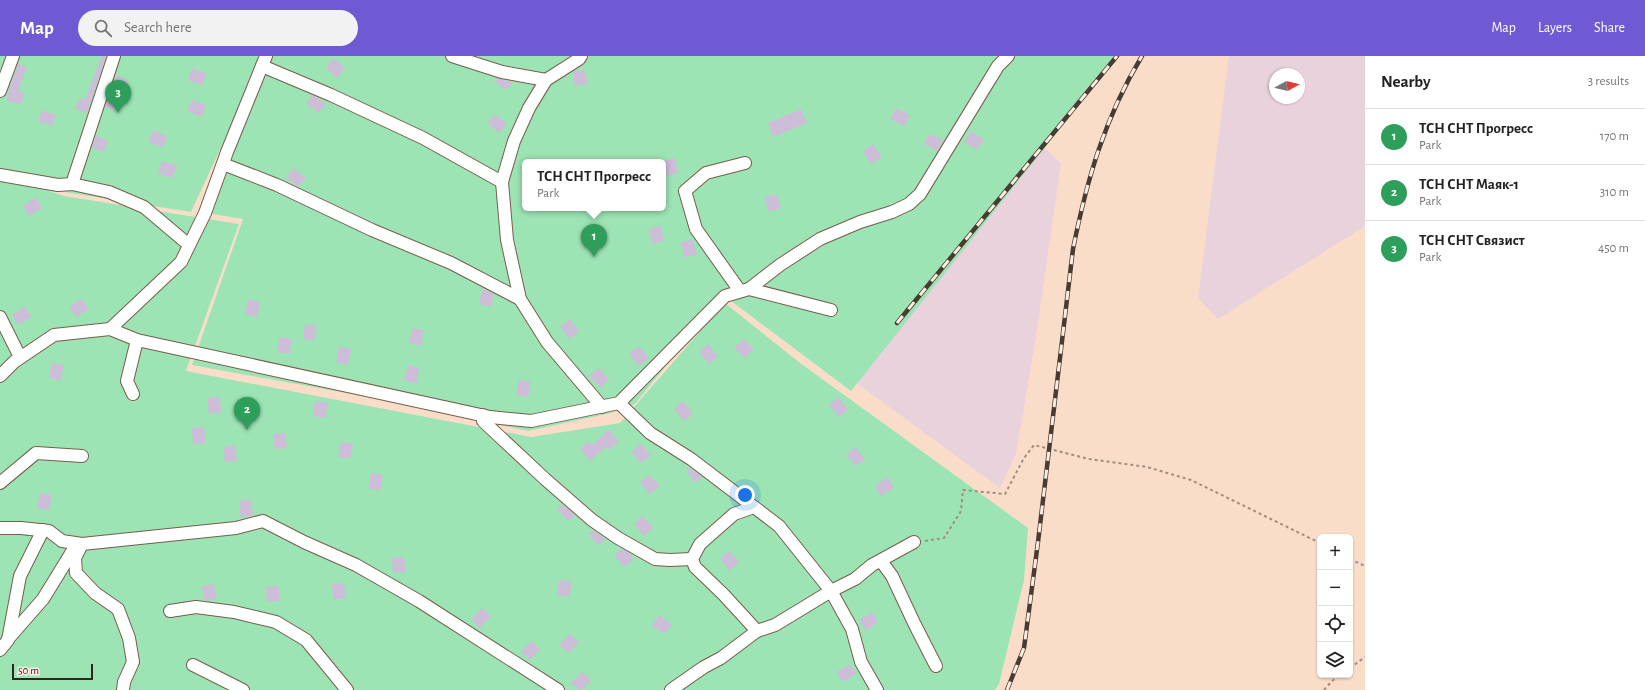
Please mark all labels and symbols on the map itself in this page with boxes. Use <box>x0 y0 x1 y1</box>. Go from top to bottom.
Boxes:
north arrow <box>1269 68 1305 104</box>
pin: 3 <box>105 80 131 113</box>
pin: 1 <box>581 224 607 257</box>
pin: 2 <box>234 397 260 430</box>
your location <box>735 485 755 505</box>
scale bar <box>12 662 93 681</box>

